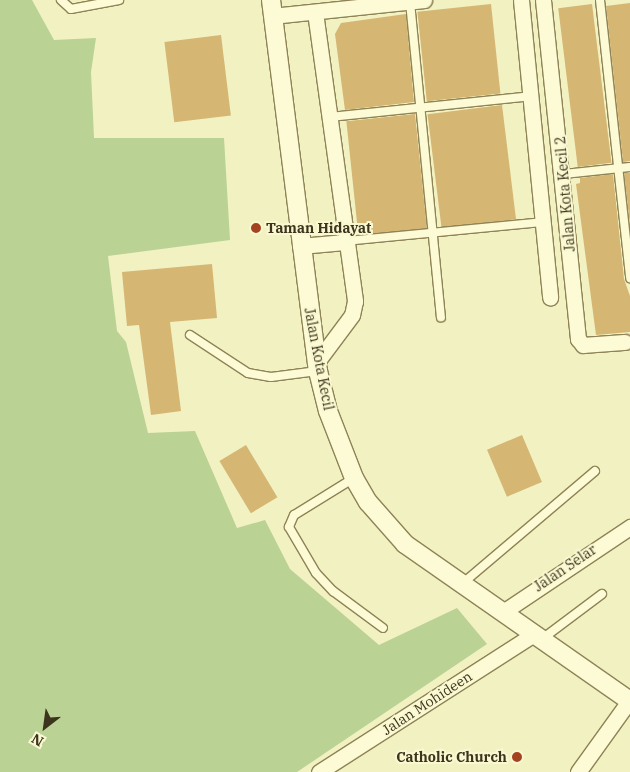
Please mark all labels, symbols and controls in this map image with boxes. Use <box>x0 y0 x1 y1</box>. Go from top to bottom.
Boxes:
street label: Jalan Kota Kecil 2 <box>552 136 578 252</box>
place label: Taman Hidayat <box>266 220 371 236</box>
marker: Taman Hidayat <box>250 222 262 234</box>
street label: Jalan Kota Kecil <box>301 306 337 412</box>
street label: Jalan Selar <box>531 541 599 595</box>
street label: Jalan Mohideen <box>379 668 475 738</box>
north arrow <box>20 702 70 752</box>
text: N <box>28 729 47 751</box>
place label: Catholic Church <box>396 749 507 765</box>
marker: Catholic Church <box>511 751 523 763</box>

